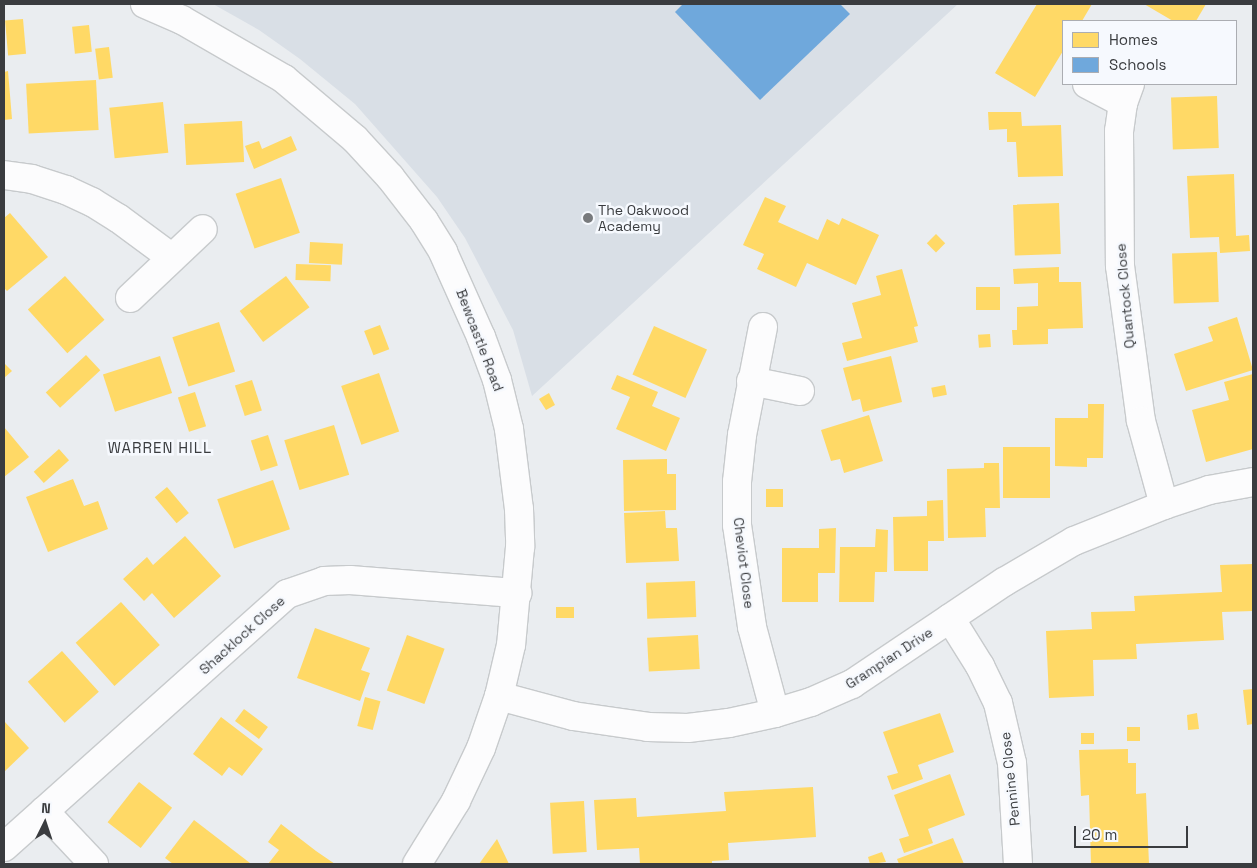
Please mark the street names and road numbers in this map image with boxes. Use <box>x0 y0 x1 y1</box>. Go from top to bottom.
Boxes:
street label: Quantock Close <box>1112 243 1138 349</box>
street label: Bewcastle Road <box>453 286 507 394</box>
street label: Cheviot Close <box>730 516 758 610</box>
street label: Shacklock Close <box>196 592 288 678</box>
street label: Grampian Drive <box>842 624 936 692</box>
street label: Pennine Close <box>997 731 1023 827</box>

